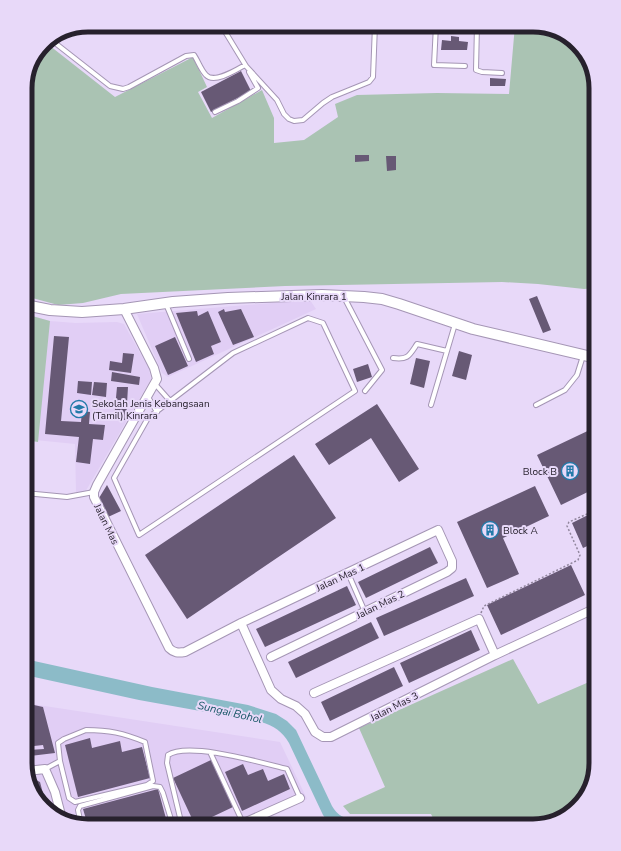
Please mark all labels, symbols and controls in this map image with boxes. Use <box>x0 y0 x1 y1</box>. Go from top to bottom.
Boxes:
street label: Jalan Kinrara 1 <box>280 290 347 304</box>
place label: Sekolah Jenis Kebangsaan (Tamil) Kinrara <box>92 397 210 423</box>
school or university icon: Sekolah Jenis Kebangsaan (Tamil) Kinrara <box>69 399 89 419</box>
building icon: Block B <box>560 461 580 481</box>
place label: Block B <box>523 465 557 479</box>
street label: Jalan Mas <box>90 501 122 547</box>
building icon: Block A <box>480 520 500 540</box>
place label: Block A <box>503 524 538 538</box>
street label: Jalan Mas 1 <box>313 561 367 596</box>
street label: Jalan Mas 2 <box>353 587 407 623</box>
street label: Jalan Mas 3 <box>367 689 421 725</box>
water label: Sungai Bohol <box>196 698 264 727</box>

